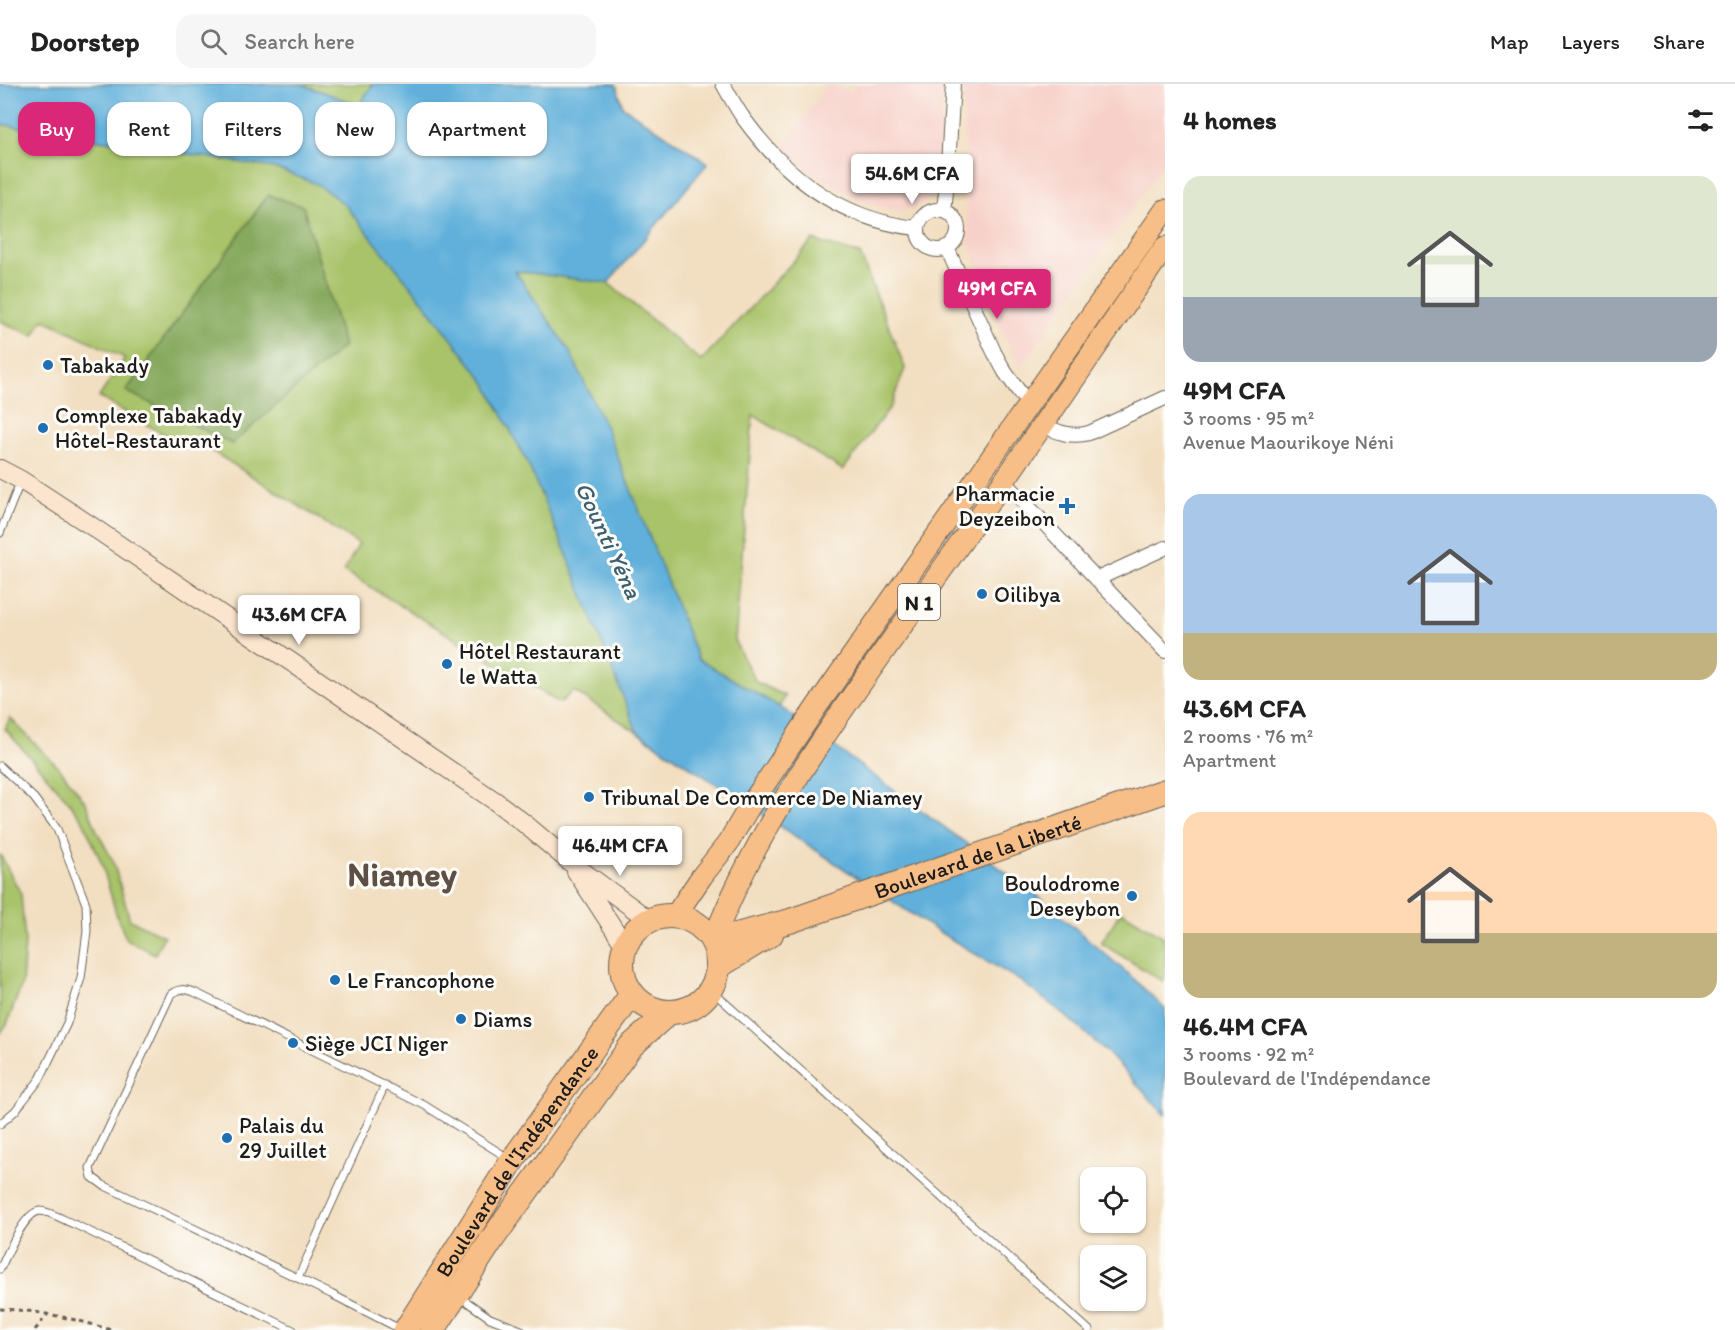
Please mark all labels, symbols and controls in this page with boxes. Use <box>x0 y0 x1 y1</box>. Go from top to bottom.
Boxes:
search box <box>176 14 596 68</box>
text: Doorstep <box>30 24 140 58</box>
icon: search <box>197 25 230 58</box>
text: Search here <box>245 28 355 55</box>
text: Map <box>1490 29 1529 54</box>
text: Layers <box>1562 29 1620 54</box>
text: Share <box>1653 29 1705 54</box>
chip: Buy <box>18 102 95 156</box>
chip: Rent <box>107 102 191 156</box>
chip: Filters <box>203 102 303 156</box>
chip: New <box>315 102 395 156</box>
chip: Apartment <box>407 102 547 156</box>
text: 4 homes <box>1183 104 1277 136</box>
icon: filters <box>1684 104 1717 137</box>
pin: 54.6M CFA <box>843 154 981 205</box>
text: 54.6M CFA <box>865 161 959 185</box>
icon: home <box>1396 215 1504 323</box>
pin: 49M CFA <box>942 269 1052 320</box>
text: 49M CFA <box>958 276 1036 300</box>
place label: Tabakady <box>60 352 149 379</box>
marker: Tabakady <box>41 358 55 372</box>
text: 49M CFA <box>1183 374 1285 406</box>
place label: Complexe Tabakady Hôtel-Restaurant <box>55 402 243 454</box>
text: 3 rooms · 95 m² <box>1183 406 1314 430</box>
marker: Complexe Tabakady Hôtel-Restaurant <box>36 421 50 435</box>
text: Avenue Maourikoye Néni <box>1183 430 1394 454</box>
water label: Gounti Yéna <box>569 477 649 603</box>
place label: Pharmacie Deyzeibon <box>955 480 1056 532</box>
marker: Pharmacie Deyzeibon <box>1060 499 1074 513</box>
icon: home <box>1396 533 1504 641</box>
place label: Oilibya <box>994 581 1061 608</box>
road number: N 1 <box>898 584 940 620</box>
marker: Oilibya <box>975 587 989 601</box>
pin: 43.6M CFA <box>230 595 368 646</box>
text: 43.6M CFA <box>252 602 346 626</box>
place label: Hôtel Restaurant le Watta <box>459 638 621 690</box>
marker: Hôtel Restaurant le Watta <box>440 657 454 671</box>
text: 43.6M CFA <box>1183 692 1306 724</box>
text: 2 rooms · 76 m² <box>1183 724 1313 748</box>
text: Apartment <box>1183 748 1276 772</box>
place label: Tribunal De Commerce De Niamey <box>601 784 923 811</box>
marker: Tribunal De Commerce De Niamey <box>582 790 596 804</box>
street label: Boulevard de la Liberté <box>870 808 1085 904</box>
pin: 46.4M CFA <box>551 826 689 877</box>
text: 46.4M CFA <box>572 833 668 857</box>
icon: home <box>1396 851 1504 959</box>
district label: Niamey <box>347 854 458 895</box>
place label: Boulodrome Deseybon <box>1004 870 1121 922</box>
marker: Boulodrome Deseybon <box>1125 889 1139 903</box>
place label: Le Francophone <box>347 967 495 994</box>
marker: Le Francophone <box>328 973 342 987</box>
place label: Diams <box>473 1006 532 1033</box>
text: 46.4M CFA <box>1183 1010 1307 1042</box>
marker: Diams <box>454 1012 468 1026</box>
place label: Siège JCI Niger <box>305 1030 449 1057</box>
marker: Siège JCI Niger <box>286 1036 300 1050</box>
street label: Boulevard de l'Indépendance <box>429 1040 604 1282</box>
text: 3 rooms · 92 m² <box>1183 1042 1314 1066</box>
text: Boulevard de l'Indépendance <box>1183 1066 1431 1090</box>
place label: Palais du 29 Juillet <box>239 1112 327 1164</box>
marker: Palais du 29 Juillet <box>220 1131 234 1145</box>
map controls <box>1080 1167 1146 1311</box>
button: locate <box>1080 1167 1146 1233</box>
button: layers <box>1080 1245 1146 1311</box>

